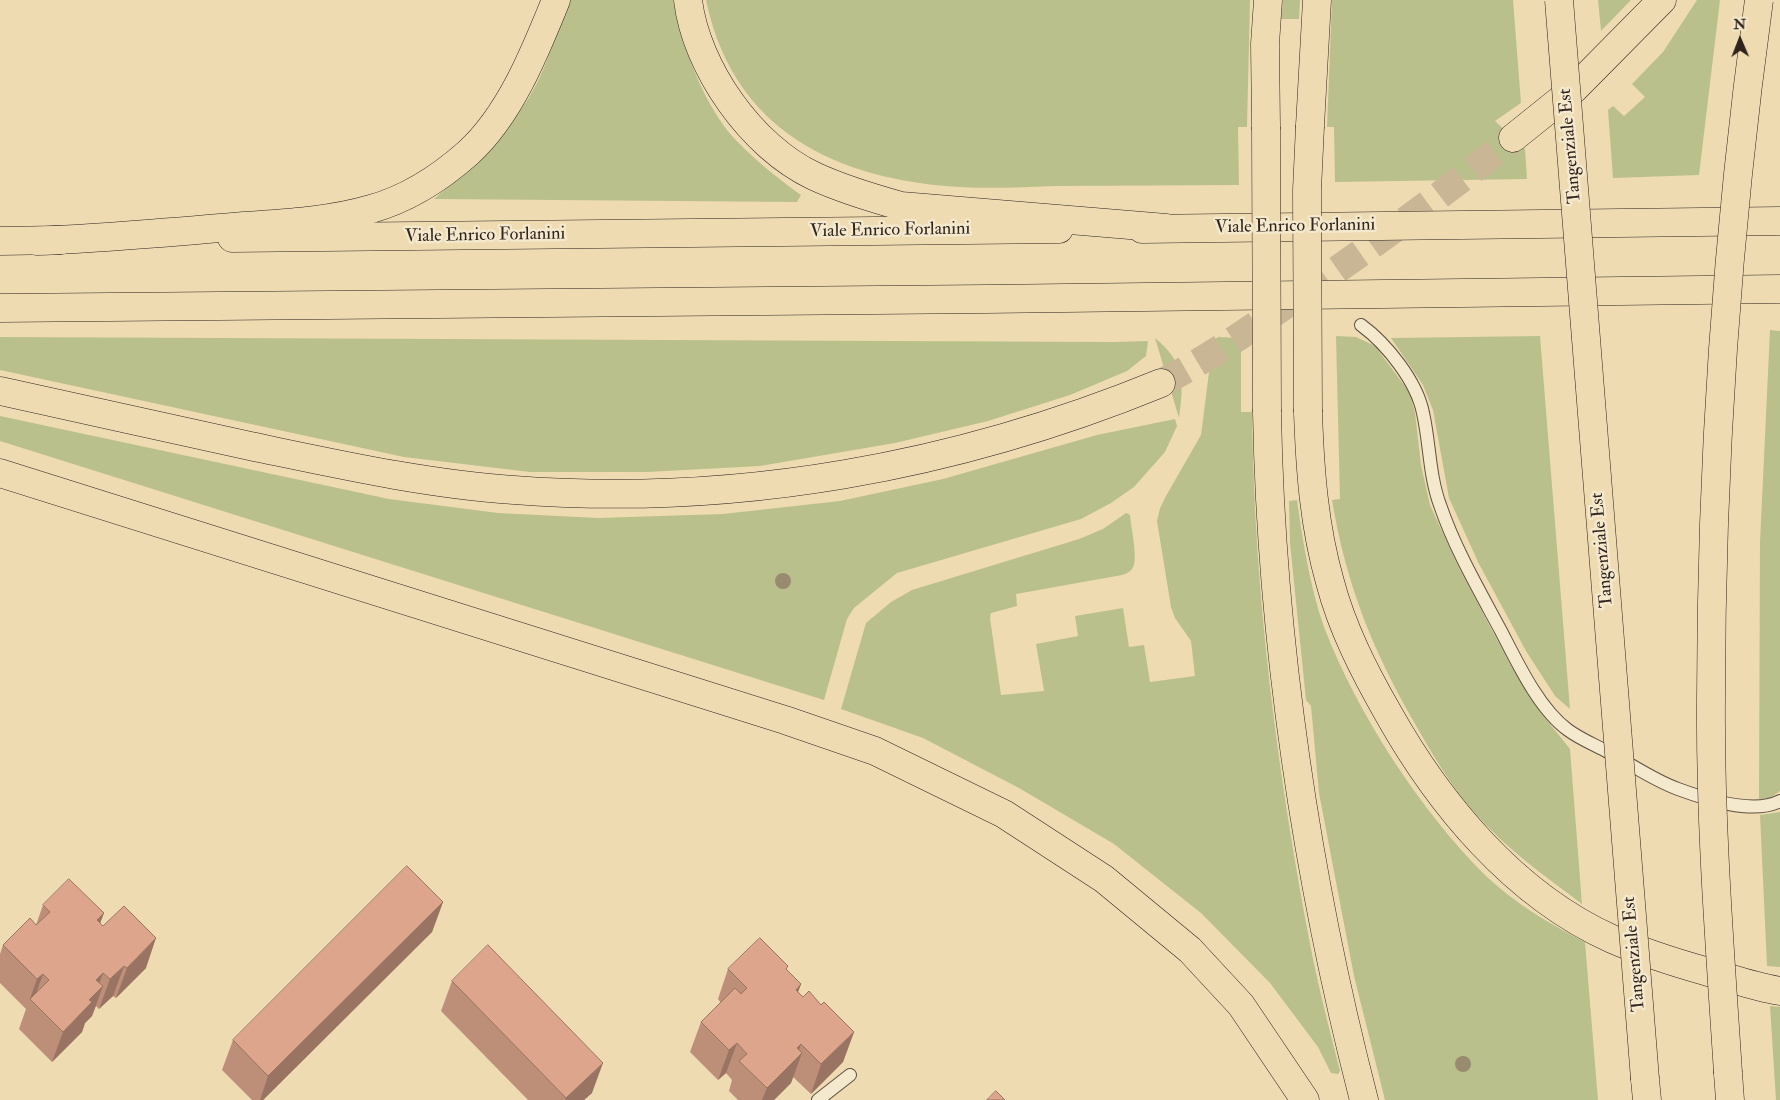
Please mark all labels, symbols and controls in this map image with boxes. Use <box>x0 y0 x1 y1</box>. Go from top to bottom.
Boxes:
north arrow <box>1715 15 1765 65</box>
text: N <box>1733 16 1746 33</box>
street label: Tangenziale Est <box>1555 88 1587 204</box>
street label: Viale Enrico Forlanini <box>1215 215 1375 239</box>
street label: Viale Enrico Forlanini <box>810 219 970 243</box>
street label: Viale Enrico Forlanini <box>405 224 565 248</box>
street label: Tangenziale Est <box>1587 492 1619 608</box>
street label: Tangenziale Est <box>1619 896 1651 1012</box>

